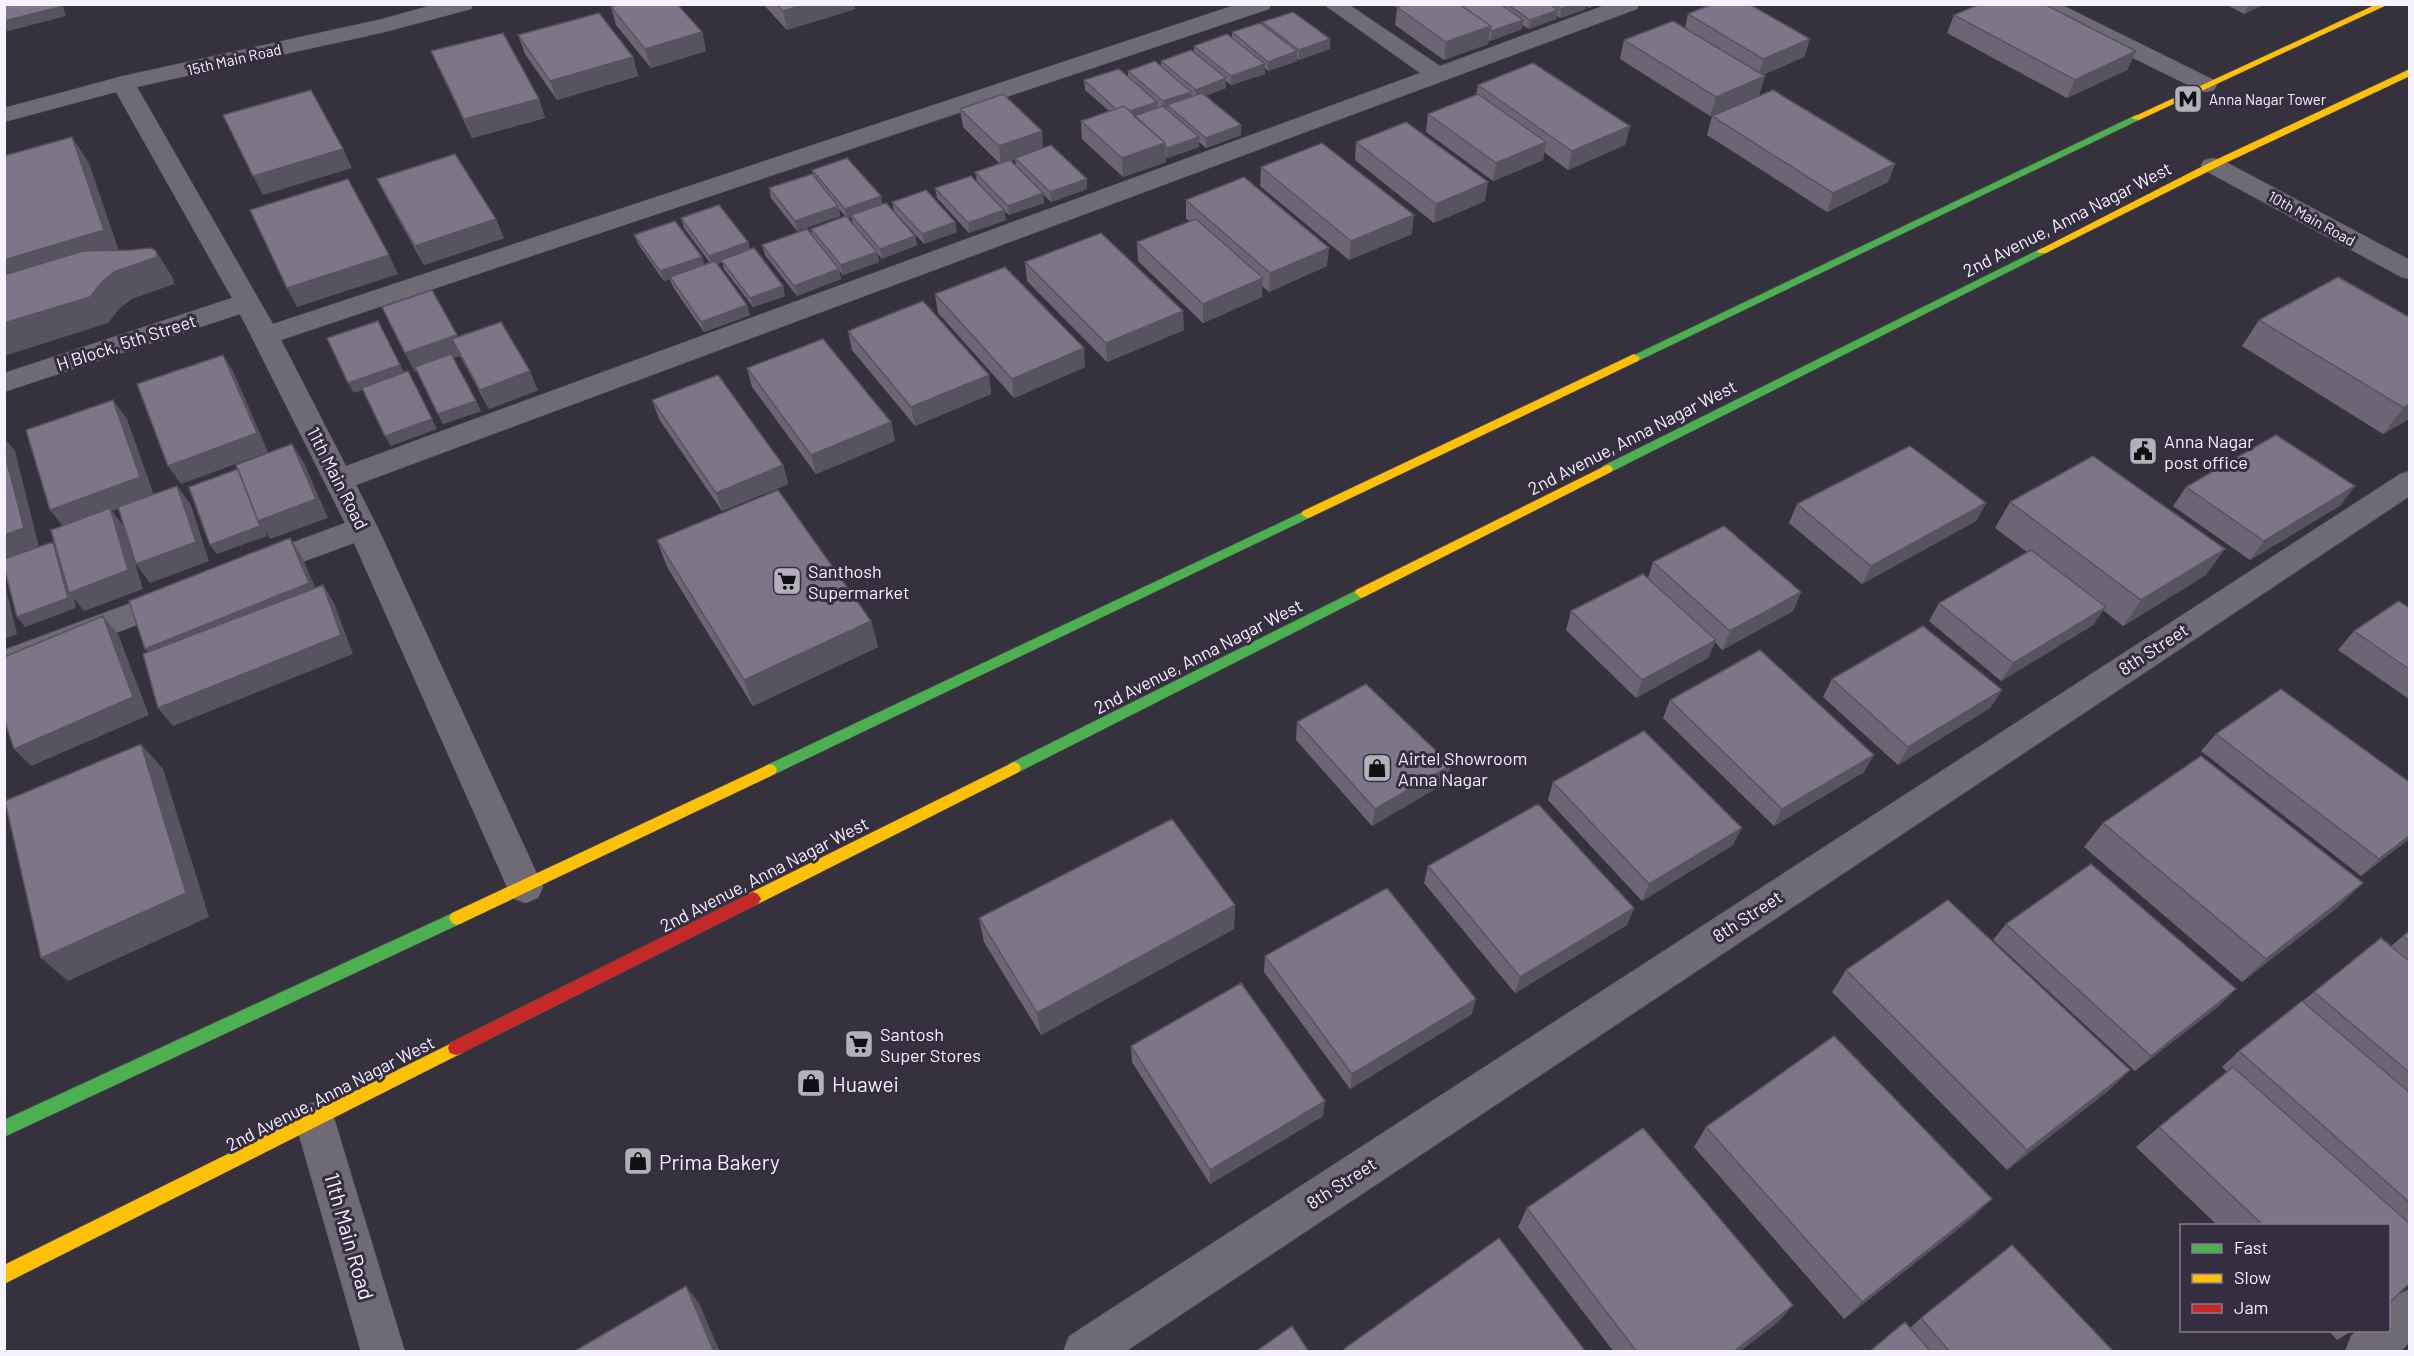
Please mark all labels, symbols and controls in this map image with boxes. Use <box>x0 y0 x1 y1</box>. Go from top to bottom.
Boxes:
street label: 15th Main Road <box>185 39 283 79</box>
metro station icon: Anna Nagar Tower <box>2172 83 2204 115</box>
place label: Anna Nagar Tower <box>2209 90 2327 108</box>
street label: 2nd Avenue, Anna Nagar West <box>1959 157 2175 281</box>
street label: 10th Main Road <box>2265 187 2359 249</box>
street label: H Block, 5th Street <box>53 309 199 375</box>
street label: 2nd Avenue, Anna Nagar West <box>1524 375 1740 499</box>
street label: 11th Main Road <box>303 423 373 533</box>
place label: Anna Nagar post office <box>2164 430 2254 473</box>
public building icon: Anna Nagar post office <box>2127 435 2159 467</box>
place label: Santhosh Supermarket <box>808 560 909 603</box>
supermarket icon: Santhosh Supermarket <box>771 565 803 597</box>
street label: 2nd Avenue, Anna Nagar West <box>1090 594 1306 718</box>
street label: 8th Street <box>2114 618 2192 680</box>
place label: Airtel Showroom Anna Nagar <box>1398 747 1527 790</box>
shop icon: Airtel Showroom Anna Nagar <box>1361 752 1393 784</box>
street label: 2nd Avenue, Anna Nagar West <box>656 812 872 936</box>
street label: 8th Street <box>1708 885 1786 947</box>
place label: Santosh Super Stores <box>880 1023 981 1066</box>
supermarket icon: Santosh Super Stores <box>843 1028 875 1060</box>
street label: 2nd Avenue, Anna Nagar West <box>222 1031 438 1155</box>
shop icon: Huawei <box>795 1067 827 1099</box>
place label: Huawei <box>832 1071 899 1096</box>
shop icon: Prima Bakery <box>622 1145 654 1177</box>
place label: Prima Bakery <box>659 1149 780 1174</box>
street label: 8th Street <box>1302 1152 1380 1214</box>
street label: 11th Main Road <box>320 1170 380 1302</box>
legend <box>2180 1224 2390 1332</box>
text: Fast <box>2234 1236 2268 1258</box>
text: Slow <box>2234 1266 2271 1288</box>
text: Jam <box>2234 1296 2268 1318</box>

